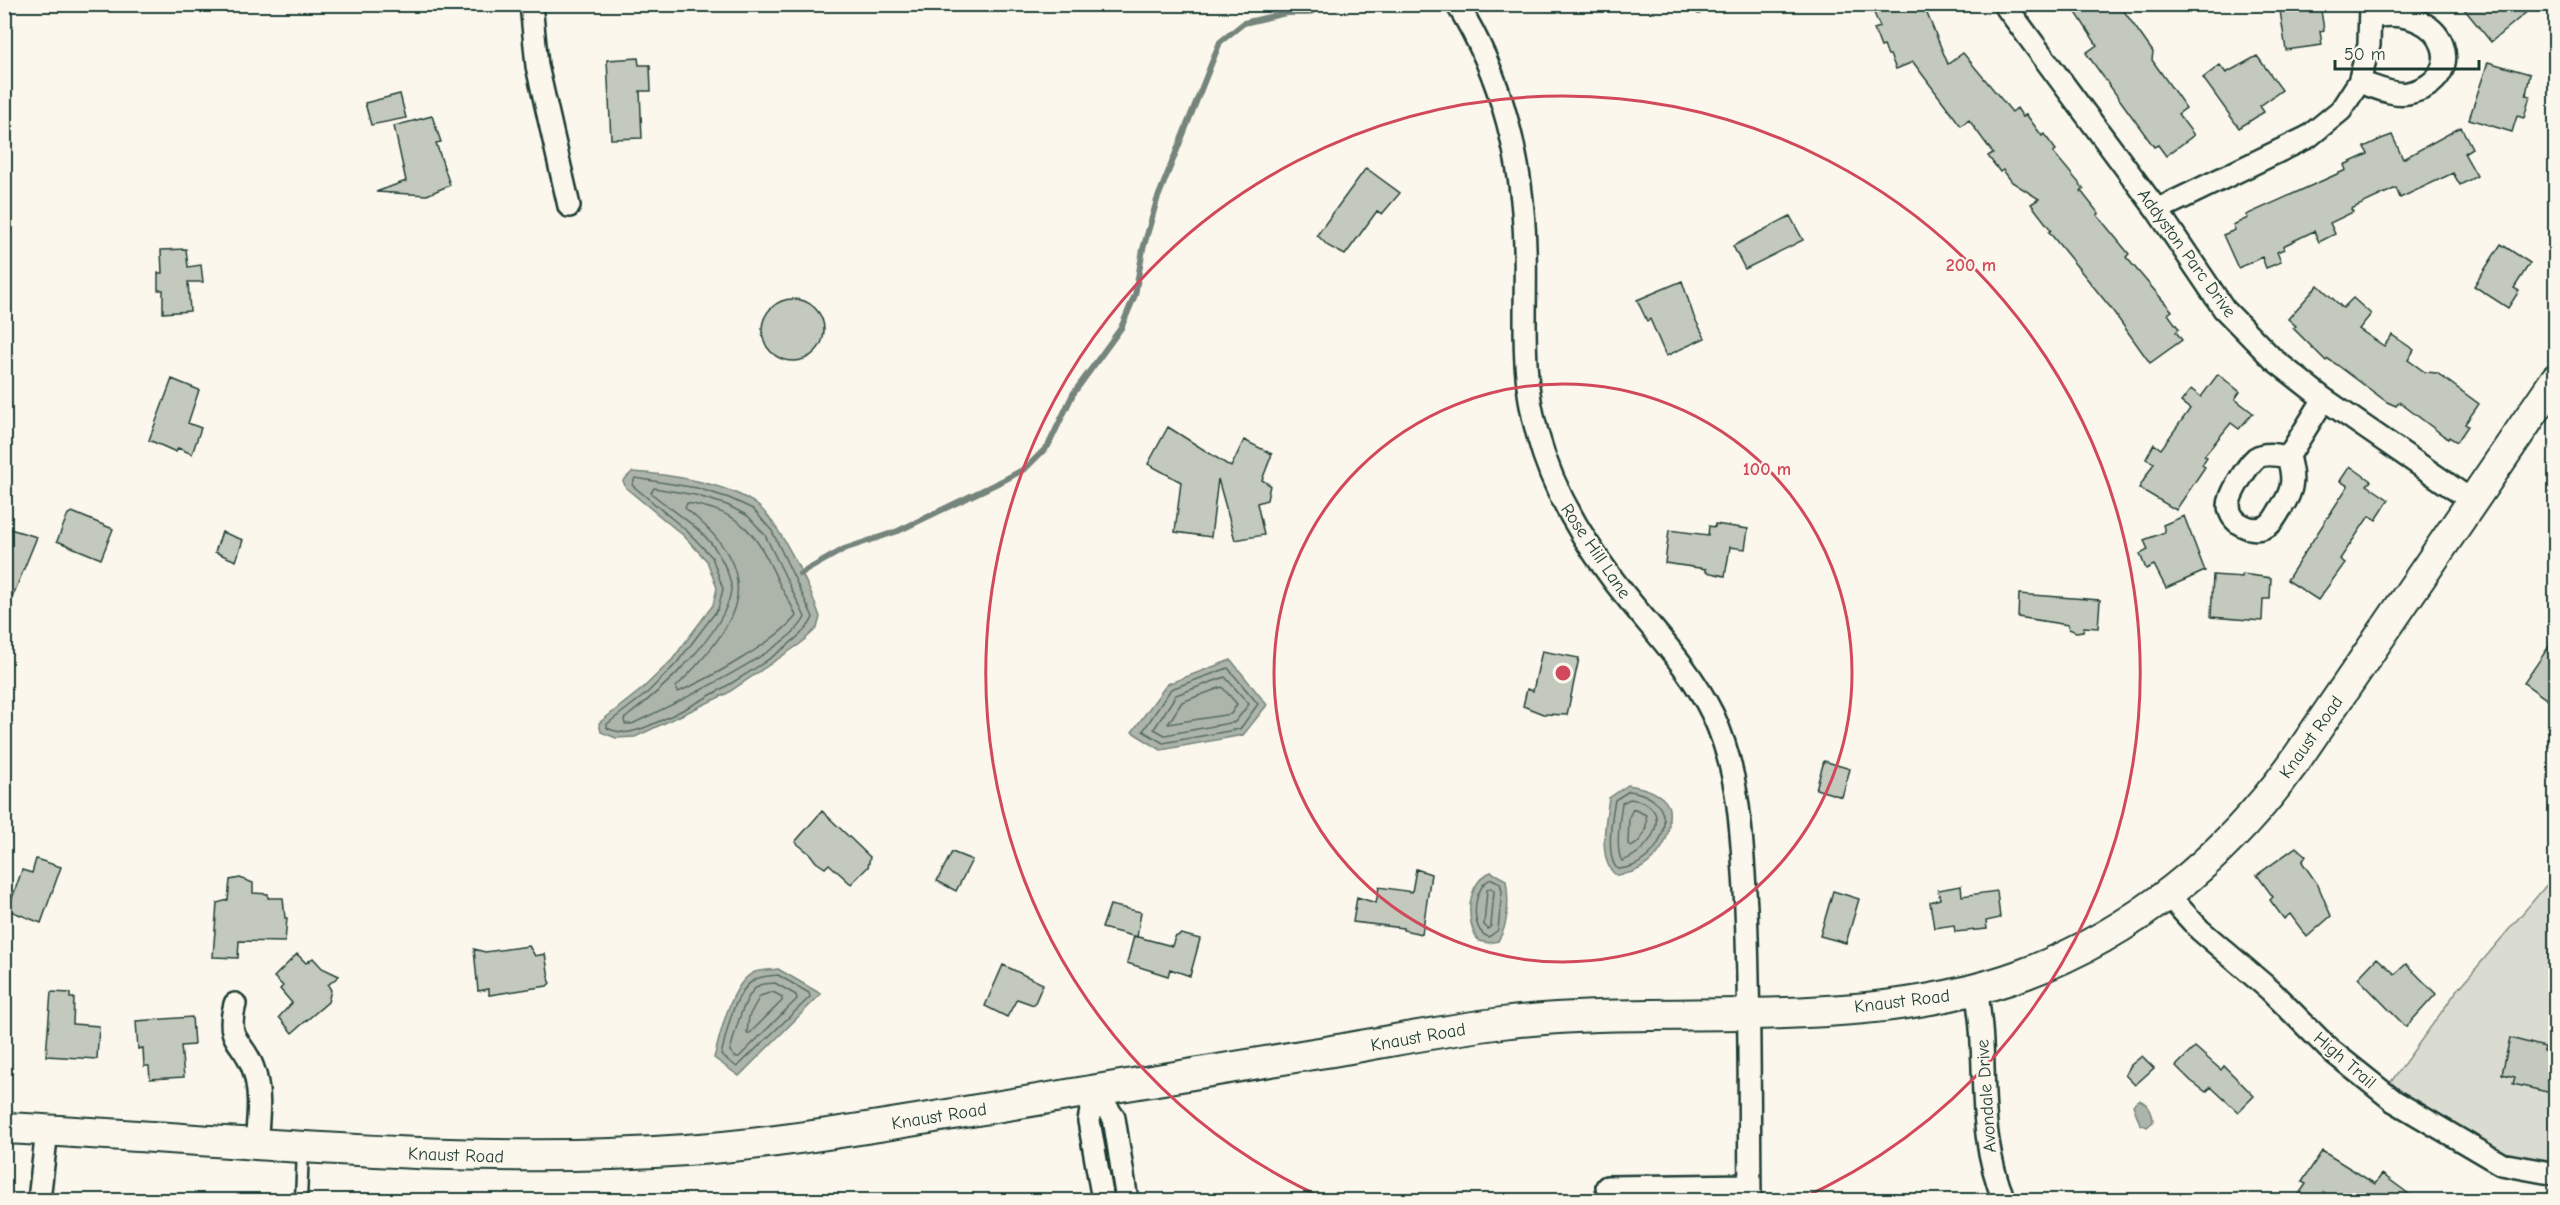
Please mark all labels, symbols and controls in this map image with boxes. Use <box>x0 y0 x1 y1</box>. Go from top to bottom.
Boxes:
scale bar <box>2335 33 2479 71</box>
text: 50 m <box>2344 44 2386 65</box>
street label: Addyston Parc Drive <box>2133 185 2240 322</box>
text: 200 m <box>1946 255 1996 276</box>
text: 100 m <box>1743 459 1791 480</box>
street label: Rose Hill Lane <box>1556 500 1635 603</box>
centre of rings <box>1553 663 1573 683</box>
street label: Knaust Road <box>2275 692 2348 783</box>
street label: Knaust Road <box>1853 985 1951 1018</box>
street label: Knaust Road <box>1369 1019 1467 1056</box>
street label: High Trail <box>2309 1028 2380 1093</box>
street label: Avondale Drive <box>1972 1039 2001 1153</box>
street label: Knaust Road <box>890 1099 988 1134</box>
street label: Knaust Road <box>408 1143 504 1168</box>

